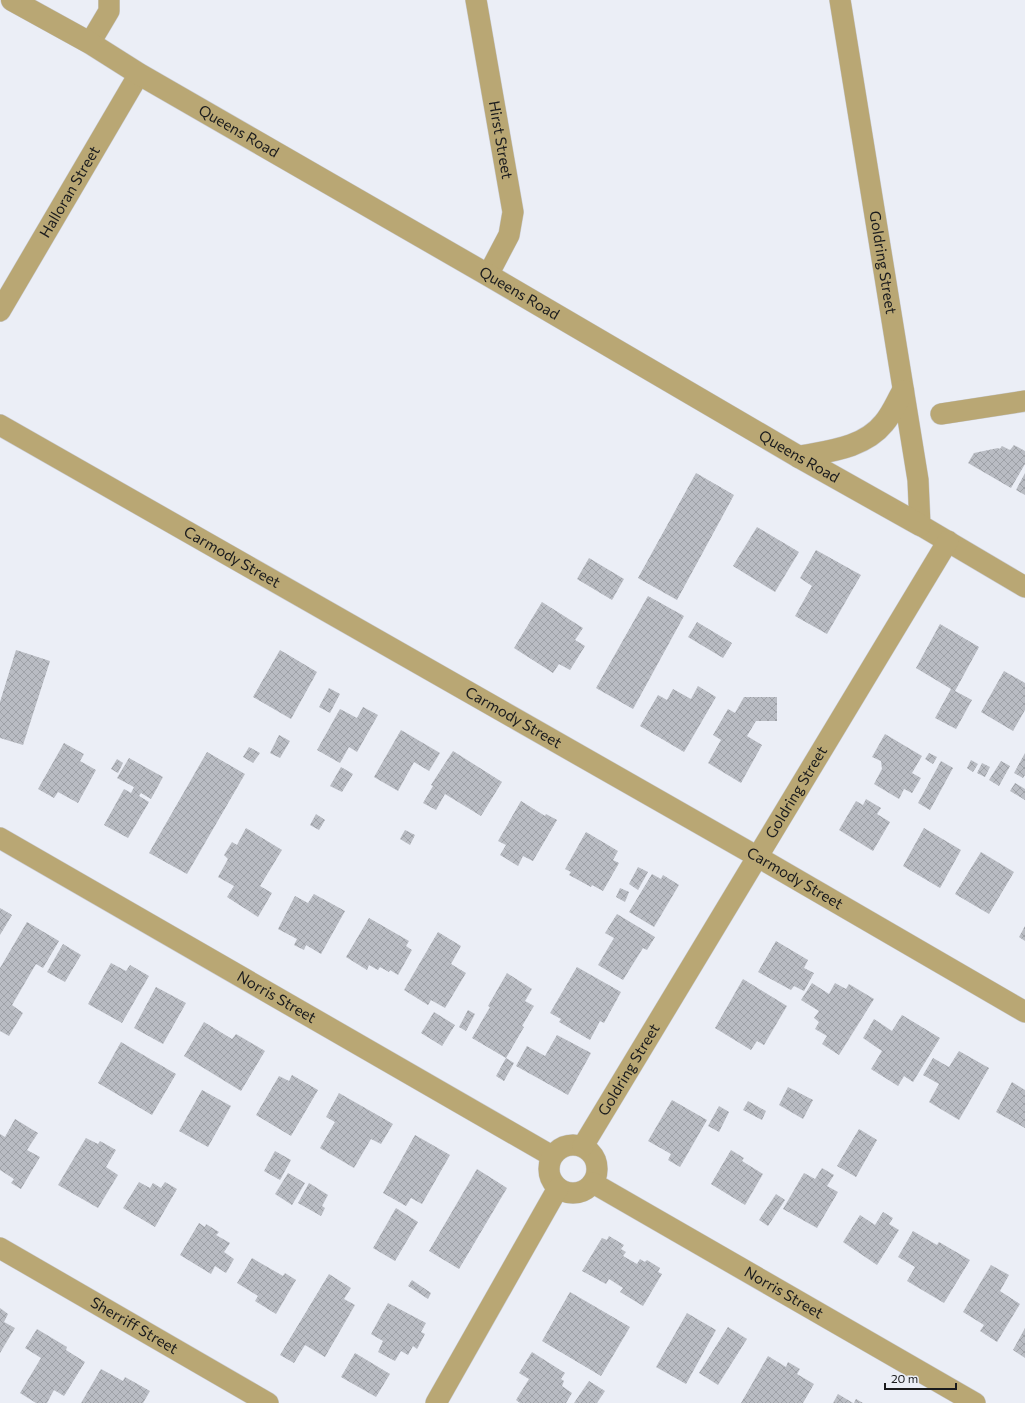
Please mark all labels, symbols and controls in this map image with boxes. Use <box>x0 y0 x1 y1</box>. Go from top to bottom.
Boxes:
street label: Hirst Street <box>486 99 517 180</box>
street label: Queens Road <box>196 100 283 161</box>
street label: Halloran Street <box>35 142 103 241</box>
street label: Goldring Street <box>866 209 901 315</box>
street label: Queens Road <box>476 262 563 323</box>
street label: Queens Road <box>756 426 843 486</box>
street label: Carmody Street <box>181 522 284 591</box>
street label: Carmody Street <box>463 682 565 751</box>
street label: Goldring Street <box>761 743 830 841</box>
street label: Carmody Street <box>744 843 846 912</box>
street label: Norris Street <box>234 967 320 1026</box>
street label: Goldring Street <box>593 1020 663 1119</box>
street label: Norris Street <box>741 1262 827 1322</box>
street label: Sherriff Street <box>88 1292 182 1357</box>
scale bar <box>885 1365 956 1391</box>
text: 20 m <box>891 1371 918 1385</box>

